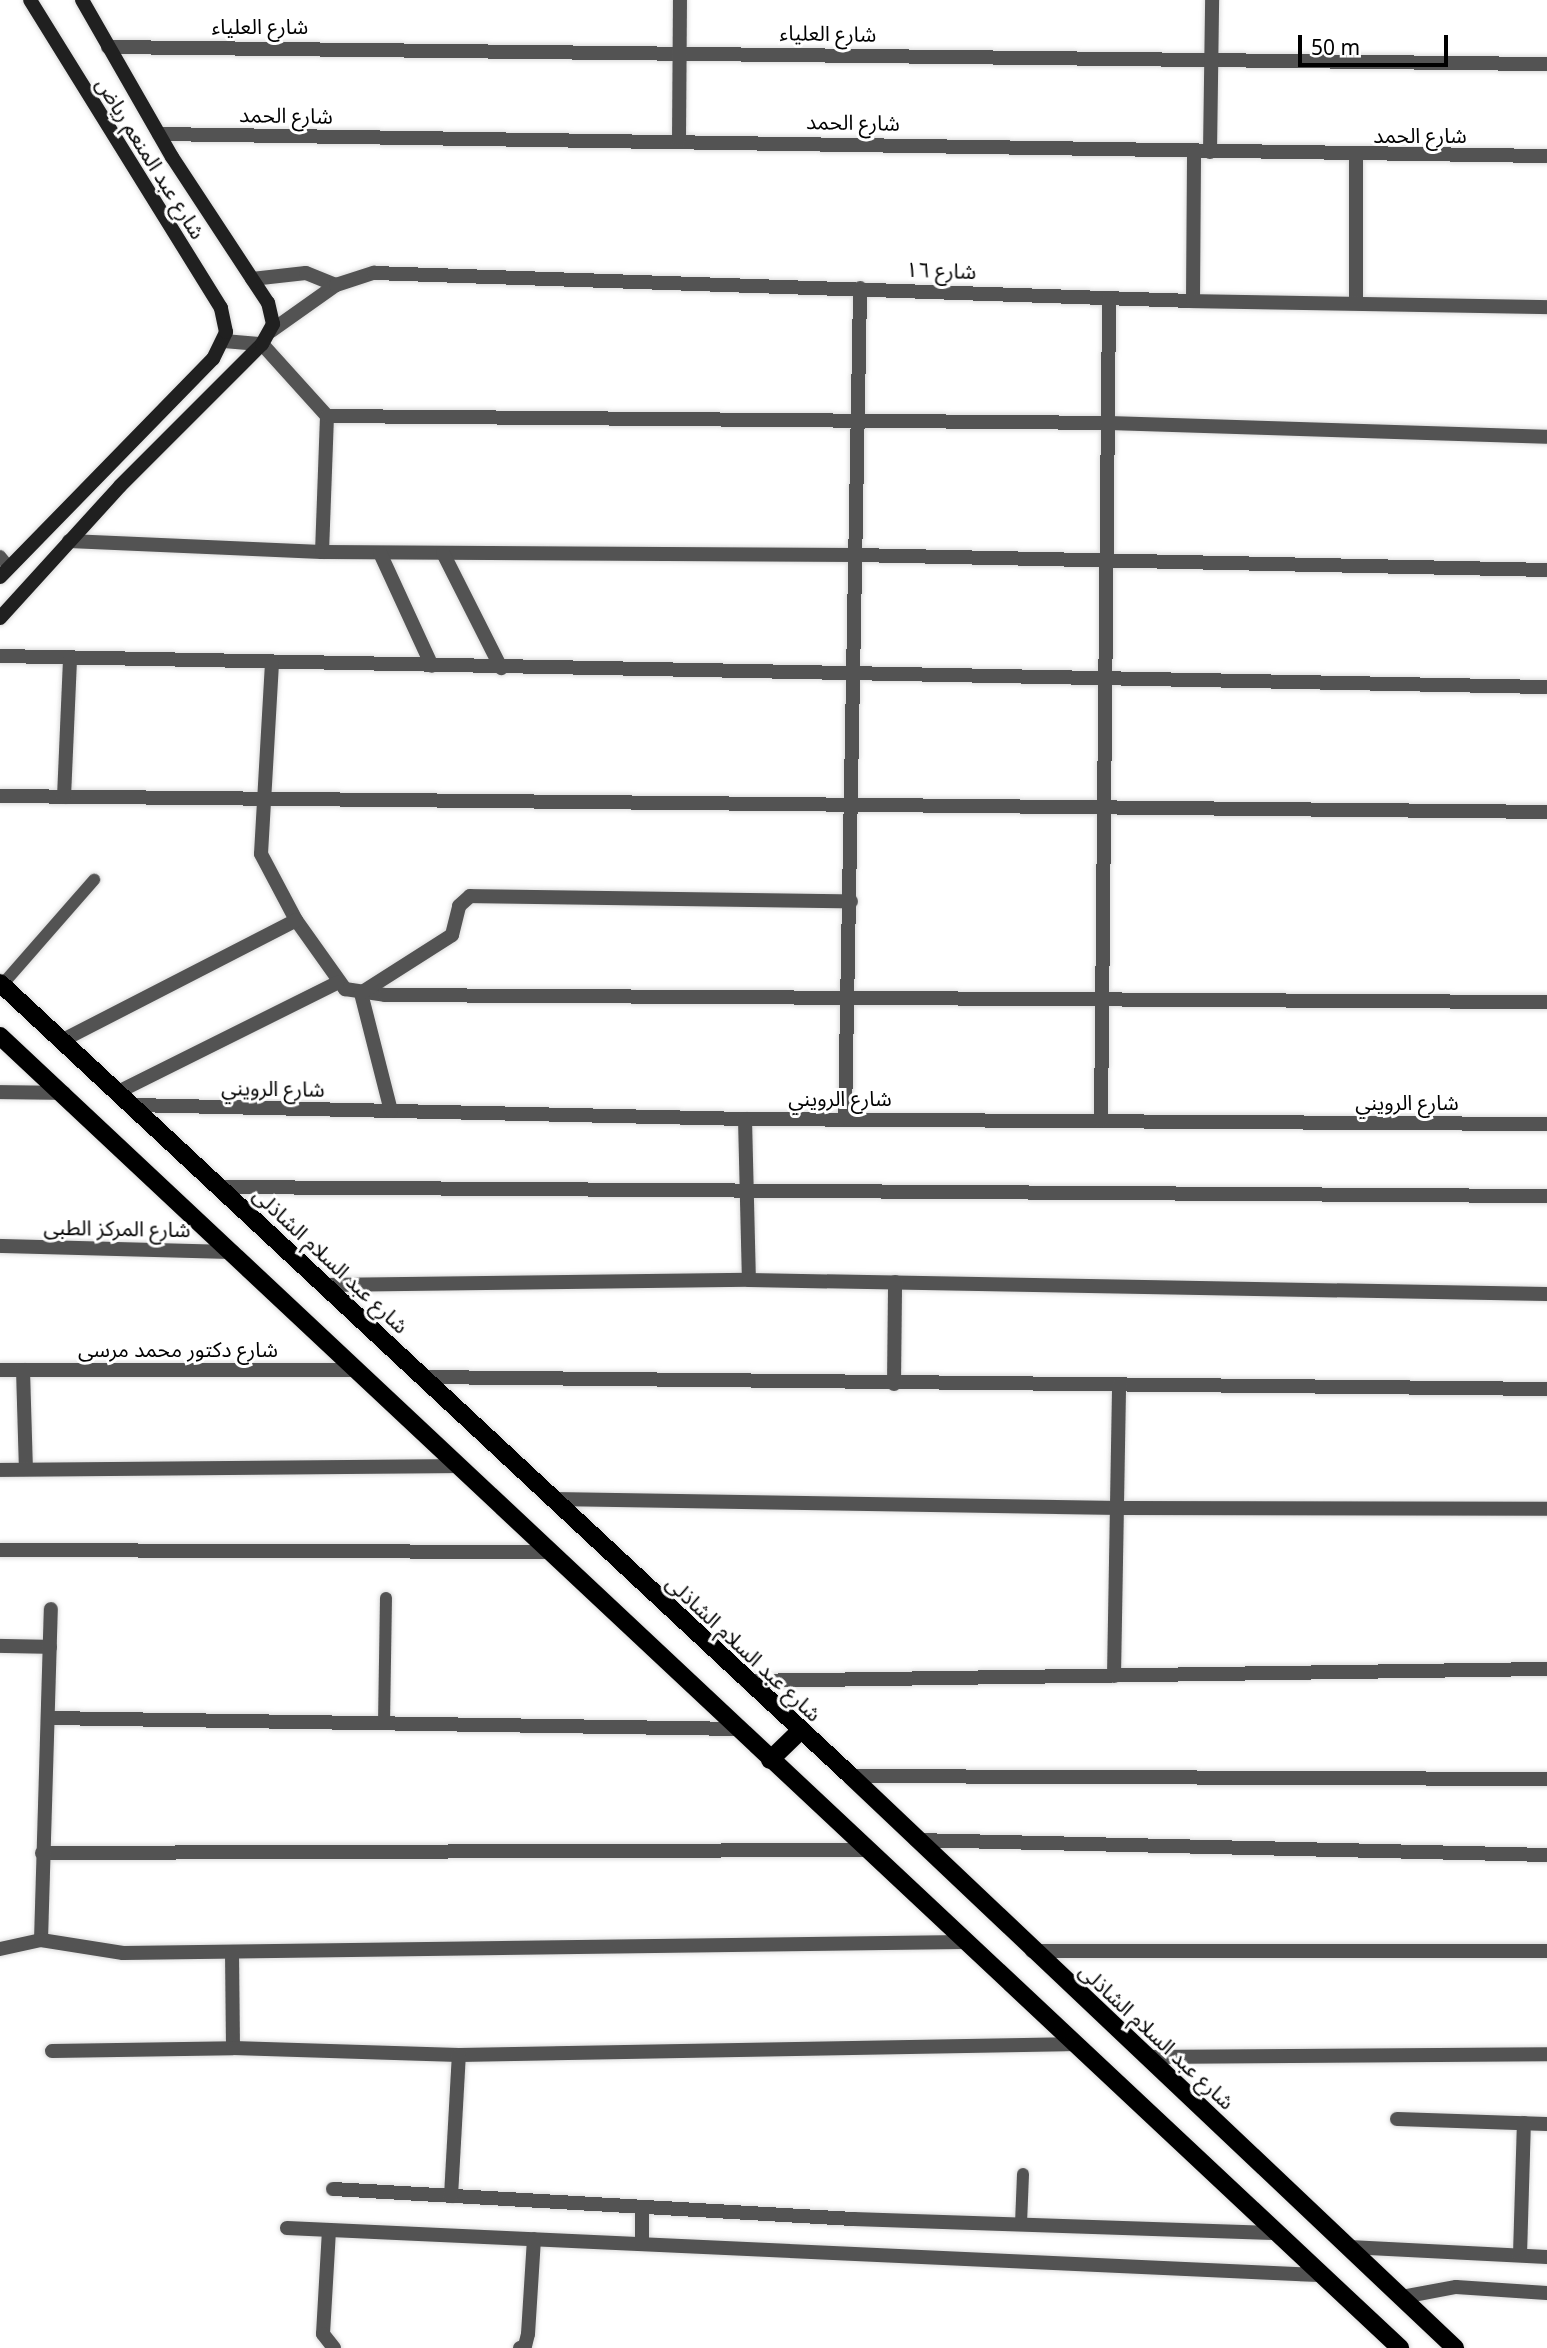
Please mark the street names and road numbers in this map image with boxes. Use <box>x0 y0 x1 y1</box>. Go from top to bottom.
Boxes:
street label: شارع العلياء <box>212 13 308 39</box>
street label: شارع العلياء <box>779 20 877 46</box>
street label: شارع عبد المنعم رياض <box>91 73 211 243</box>
street label: شارع الحمد <box>239 102 333 128</box>
street label: شارع الحمد <box>806 109 900 135</box>
street label: شارع الحمد <box>1373 122 1467 148</box>
street label: شارع ١٦ <box>905 256 977 284</box>
street label: شارع الرويني <box>221 1074 325 1102</box>
street label: شارع الرويني <box>788 1085 892 1111</box>
street label: شارع الرويني <box>1355 1089 1459 1115</box>
street label: شارع عبد السلام الشاذلى <box>248 1182 414 1338</box>
street label: شارع المركز الطبى <box>43 1214 191 1242</box>
street label: شارع دكتور محمد مرسى <box>78 1336 278 1362</box>
street label: شارع عبد السلام الشاذلى <box>661 1570 827 1726</box>
street label: شارع عبد السلام الشاذلى <box>1074 1958 1240 2114</box>

